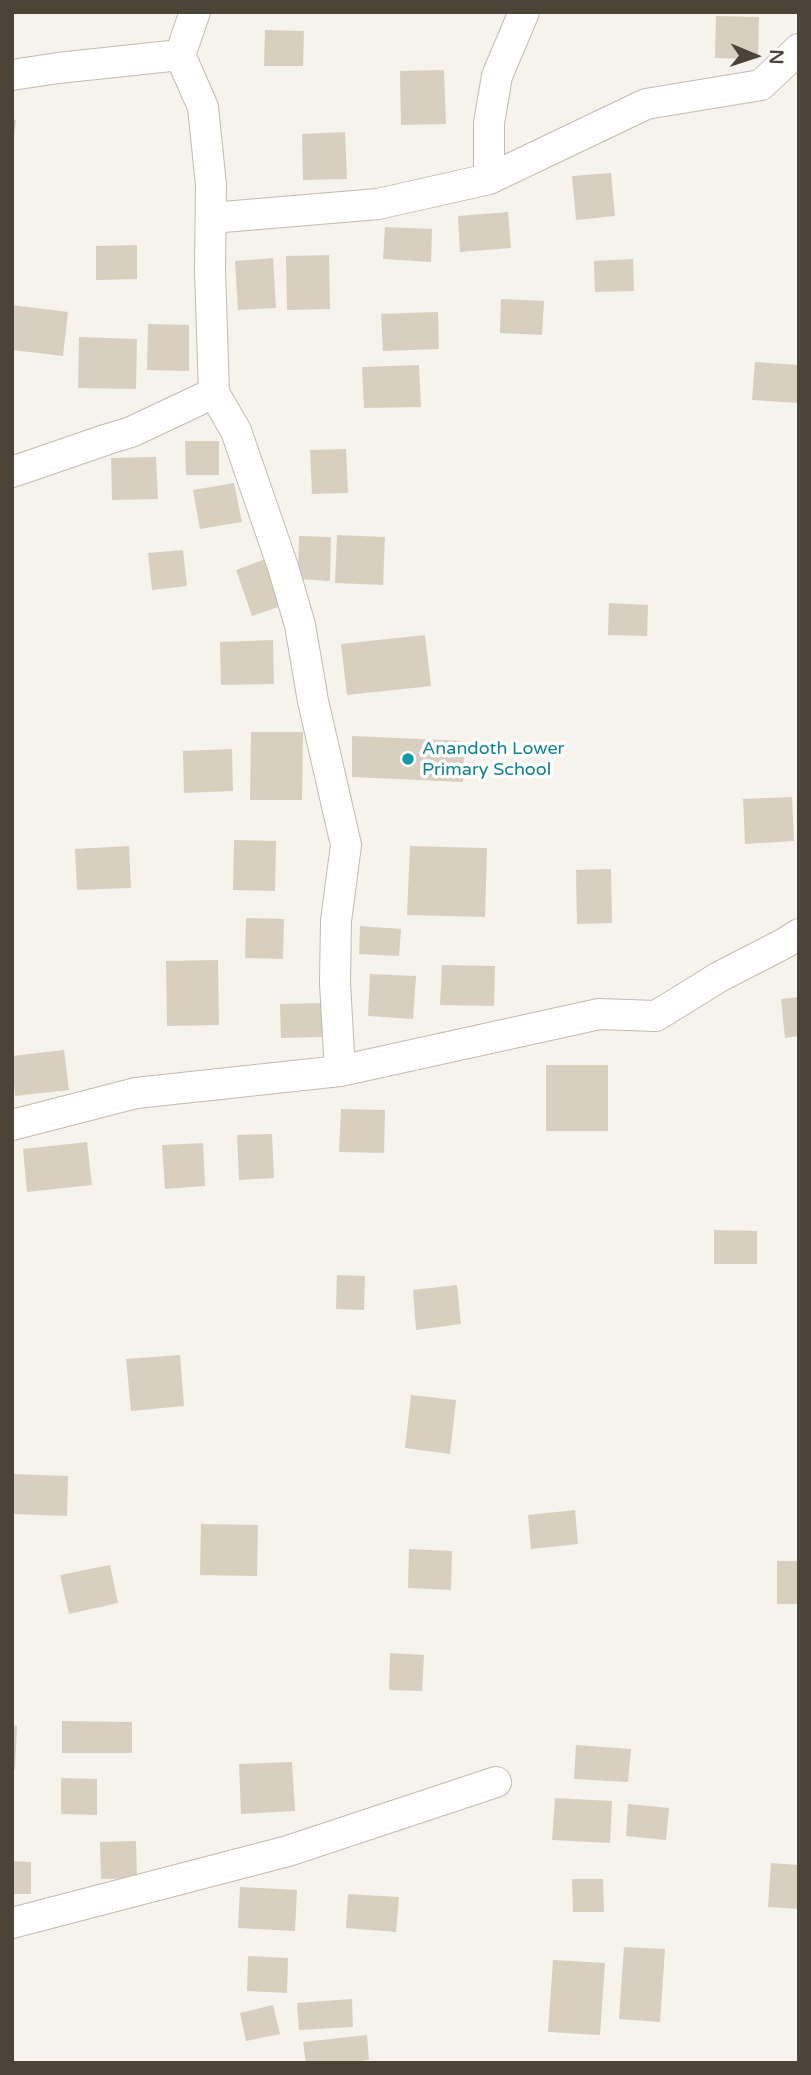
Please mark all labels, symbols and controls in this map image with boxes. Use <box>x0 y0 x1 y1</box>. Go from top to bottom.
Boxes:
north arrow <box>720 21 790 91</box>
text: N <box>765 49 787 65</box>
place label: Anandoth Lower Primary School <box>422 738 565 780</box>
marker: Anandoth Lower Primary School <box>400 751 416 767</box>

